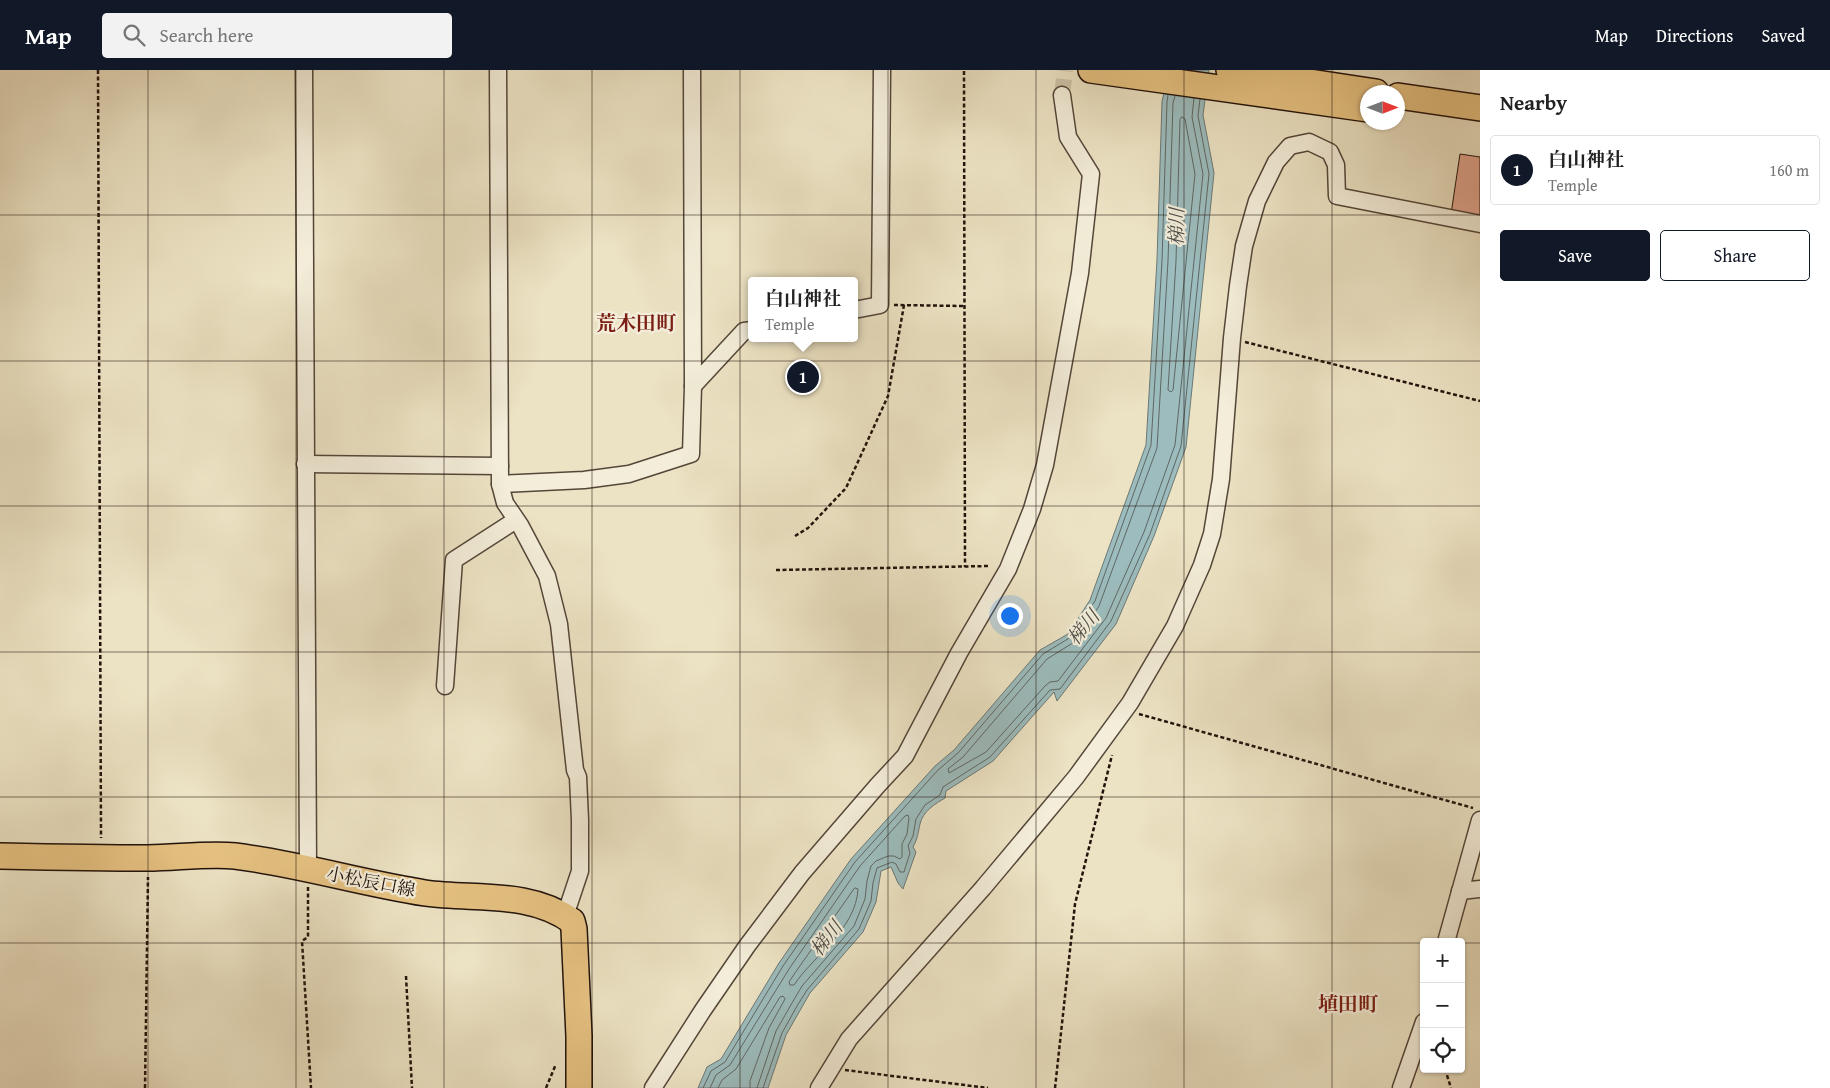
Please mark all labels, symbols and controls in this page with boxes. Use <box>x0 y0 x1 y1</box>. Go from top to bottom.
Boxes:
search box <box>102 13 452 58</box>
text: Map <box>25 18 72 53</box>
icon: search <box>120 21 148 49</box>
text: Search here <box>160 21 253 49</box>
text: Map <box>1595 22 1628 49</box>
text: Directions <box>1656 22 1733 49</box>
text: Saved <box>1761 22 1805 49</box>
north arrow <box>1360 85 1405 130</box>
text: Nearby <box>1500 87 1567 118</box>
text: 白山神社 <box>1548 145 1624 173</box>
text: 1 <box>1513 158 1521 182</box>
text: 160 m <box>1769 158 1809 182</box>
text: Temple <box>1548 173 1598 197</box>
water label: 梯川 <box>1162 206 1190 246</box>
button: Save <box>1500 230 1650 281</box>
button: Share <box>1660 230 1810 281</box>
popup <box>748 277 858 342</box>
text: 白山神社 <box>765 284 841 312</box>
district label: 荒木田町 <box>596 308 677 337</box>
text: Temple <box>765 312 815 336</box>
pin: 1 <box>787 358 819 396</box>
water label: 梯川 <box>1060 602 1107 651</box>
your location <box>997 603 1023 629</box>
street label: 小松辰口線 <box>324 860 418 903</box>
water label: 梯川 <box>803 913 850 962</box>
map controls <box>1420 938 1465 1073</box>
button: + <box>1420 938 1465 983</box>
button: − <box>1420 983 1465 1028</box>
district label: 埴田町 <box>1318 989 1379 1018</box>
button: locate <box>1420 1028 1465 1073</box>

